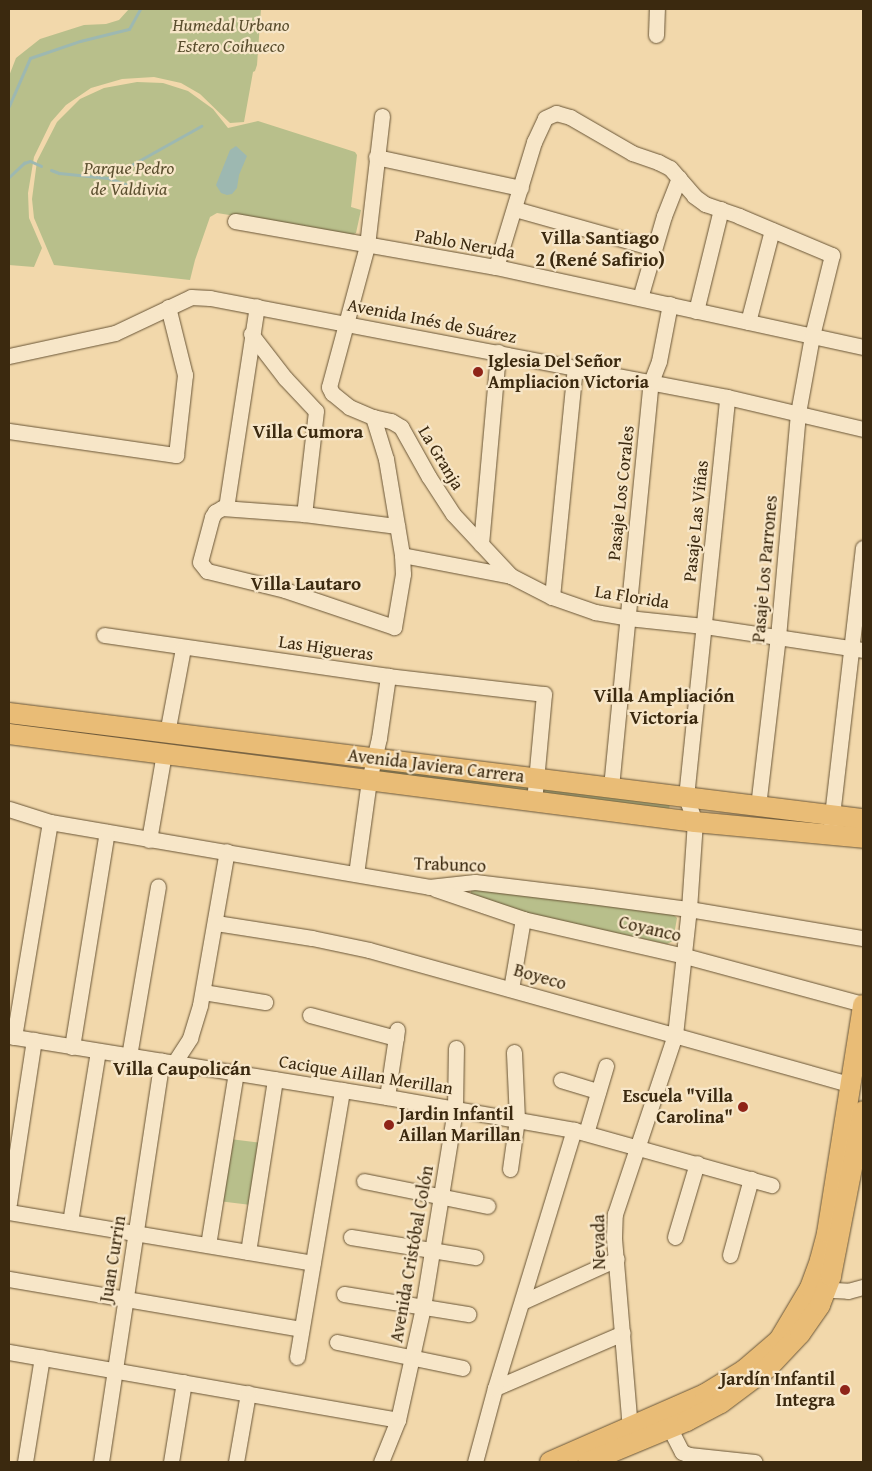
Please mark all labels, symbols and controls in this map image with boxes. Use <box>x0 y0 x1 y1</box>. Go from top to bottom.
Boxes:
park label: Humedal Urbano Estero Coihueco <box>172 15 290 58</box>
park label: Parque Pedro de Valdivia <box>84 158 174 200</box>
street label: Pablo Neruda <box>413 225 517 263</box>
district label: Villa Santiago 2 (René Safirio) <box>535 227 665 271</box>
street label: Avenida Inés de Suárez <box>346 294 518 348</box>
place label: Iglesia Del Señor Ampliacion Victoria <box>488 351 649 394</box>
marker: Iglesia Del Señor Ampliacion Victoria <box>472 366 484 378</box>
district label: Villa Cumora <box>253 421 363 443</box>
street label: La Granja <box>413 422 469 494</box>
street label: Pasaje Los Corales <box>603 424 639 562</box>
street label: Pasaje Las Viñas <box>679 459 713 583</box>
street label: Pasaje Los Parrones <box>748 494 782 644</box>
district label: Villa Lautaro <box>251 573 361 595</box>
street label: La Florida <box>593 580 671 614</box>
street label: Las Higueras <box>277 631 375 665</box>
district label: Villa Ampliación Victoria <box>593 685 735 729</box>
street label: Avenida Javiera Carrera <box>347 744 525 788</box>
street label: Trabunco <box>414 853 486 877</box>
street label: Coyanco <box>617 911 683 947</box>
street label: Boyeco <box>511 959 569 995</box>
street label: Cacique Aillan Merillan <box>277 1051 455 1099</box>
district label: Villa Caupolicán <box>113 1058 251 1080</box>
place label: Escuela "Villa Carolina" <box>623 1086 733 1128</box>
marker: Escuela "Villa Carolina" <box>737 1101 749 1113</box>
place label: Jardin Infantil Aillan Marillan <box>399 1104 521 1146</box>
marker: Jardin Infantil Aillan Marillan <box>383 1119 395 1131</box>
street label: Avenida Cristóbal Colón <box>386 1164 438 1344</box>
street label: Juan Currin <box>95 1214 131 1304</box>
street label: Nevada <box>588 1214 610 1270</box>
place label: Jardín Infantil Integra <box>720 1369 835 1412</box>
marker: Jardín Infantil Integra <box>839 1384 851 1396</box>

